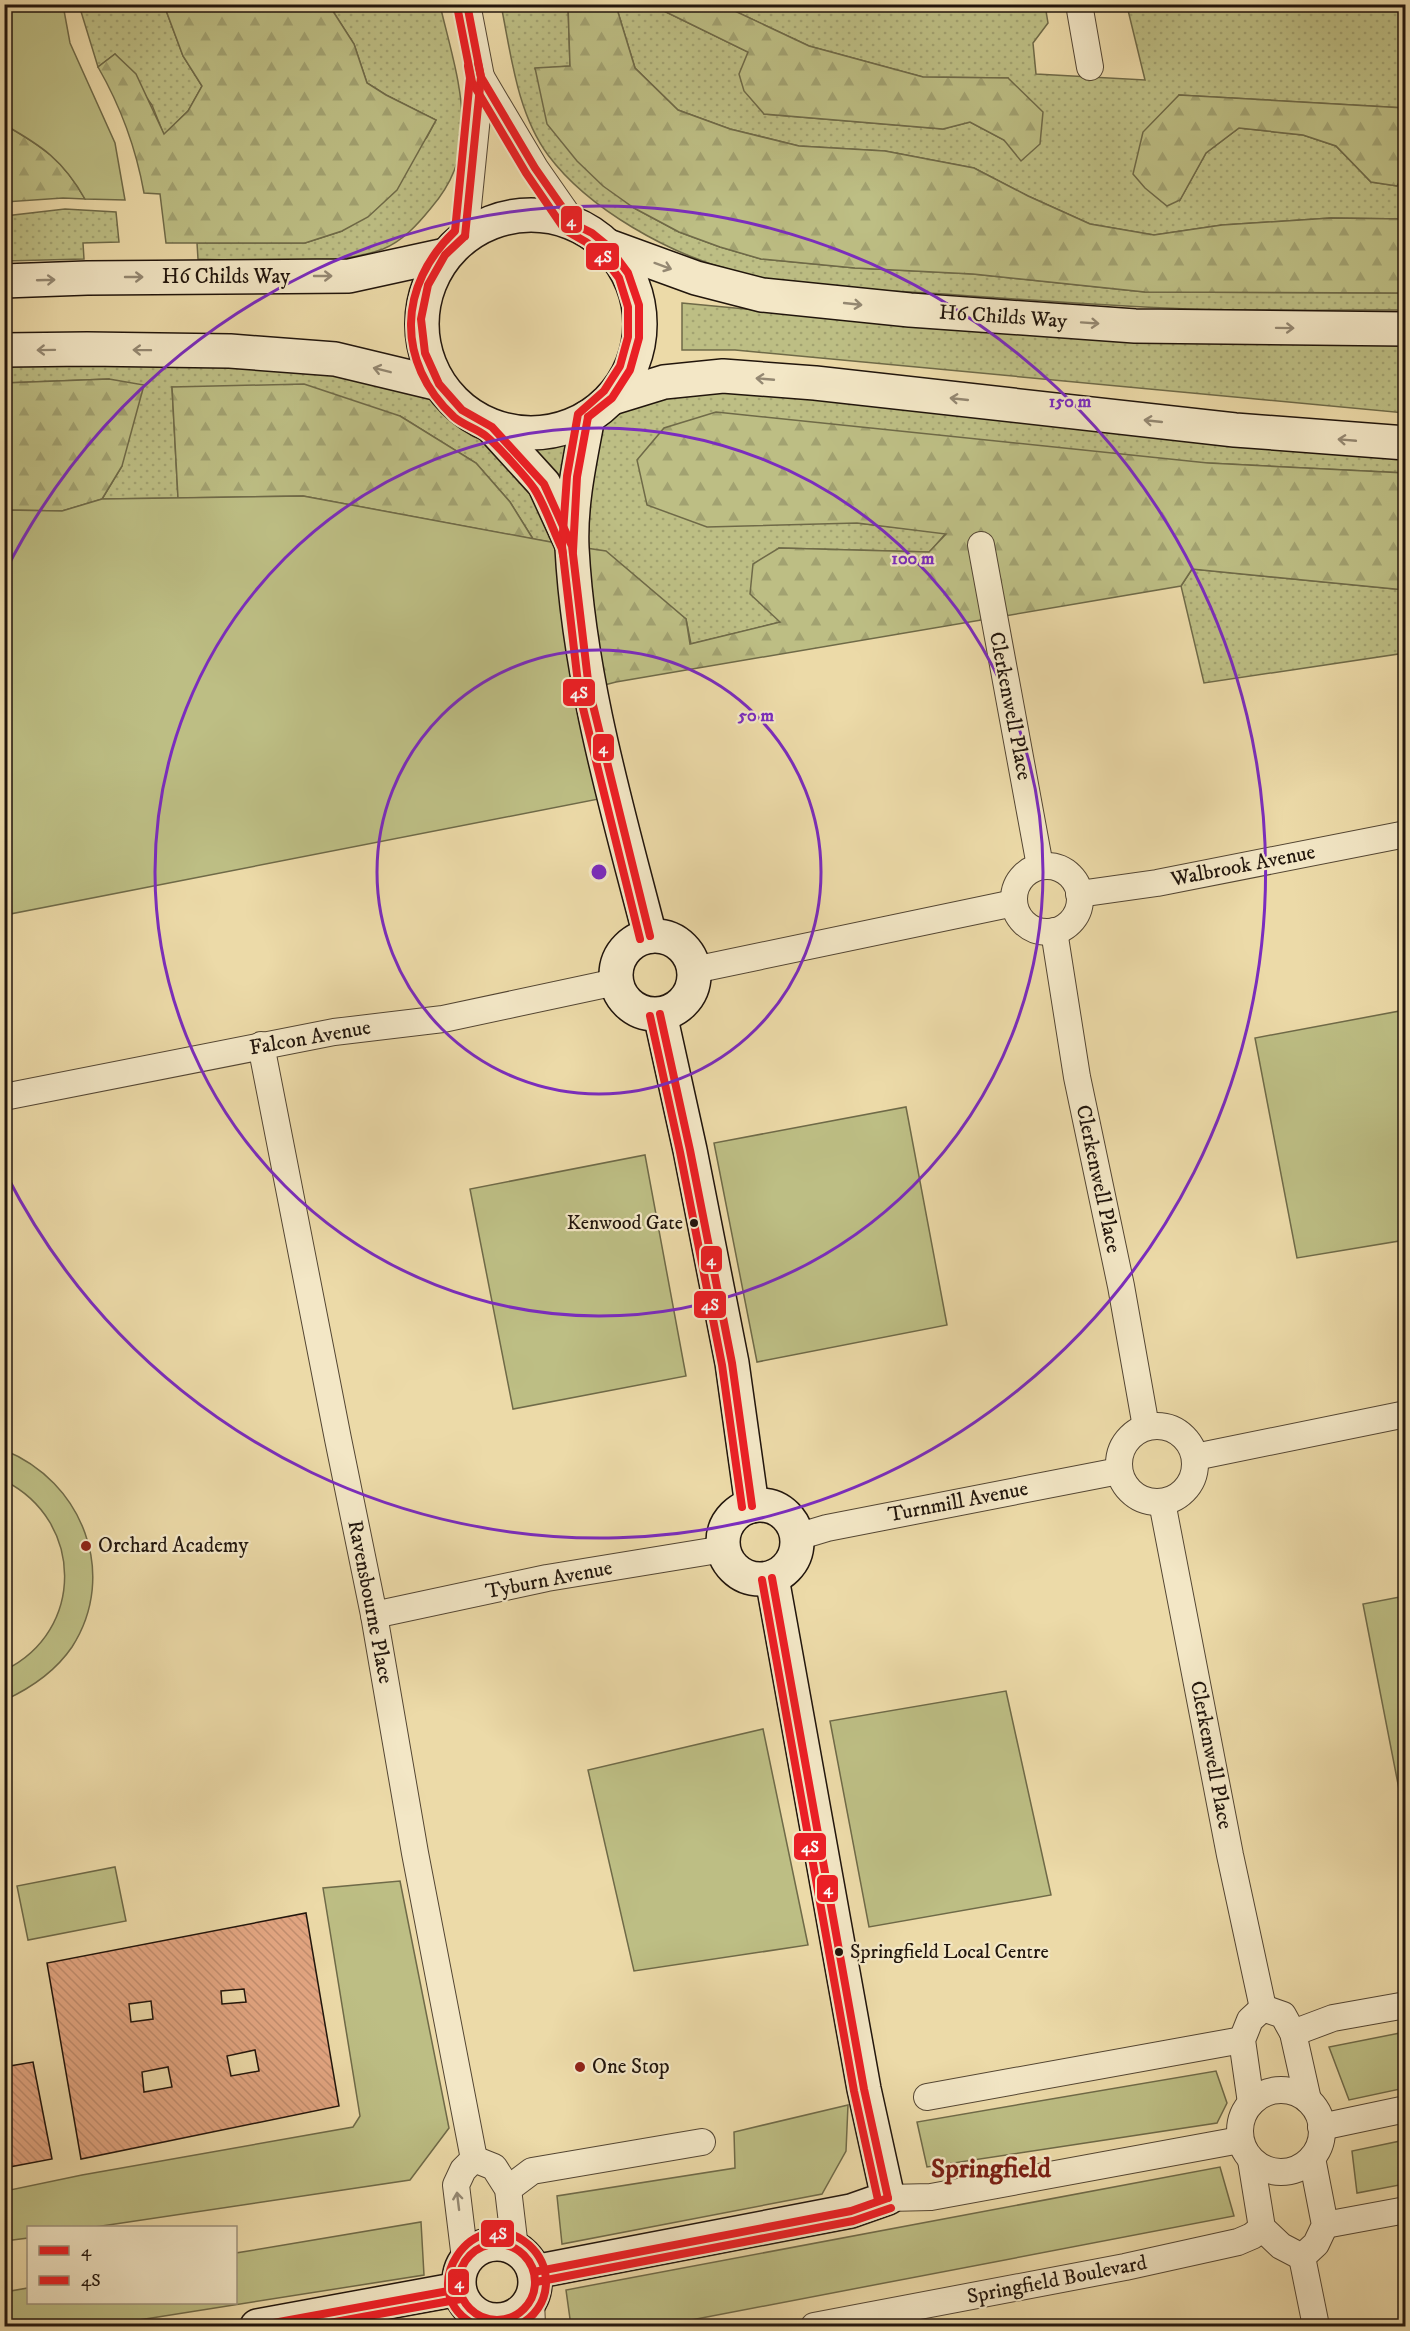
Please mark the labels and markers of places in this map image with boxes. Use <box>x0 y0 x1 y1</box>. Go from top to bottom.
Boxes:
centre of rings <box>589 862 609 882</box>
place label: Kenwood Gate <box>567 1211 683 1236</box>
marker: Kenwood Gate <box>688 1217 700 1229</box>
place label: Orchard Academy <box>98 1533 249 1559</box>
marker: Orchard Academy <box>79 1539 93 1553</box>
place label: Springfield Local Centre <box>850 1940 1049 1965</box>
marker: Springfield Local Centre <box>833 1946 845 1958</box>
place label: One Stop <box>592 2054 669 2080</box>
marker: One Stop <box>573 2060 587 2074</box>

